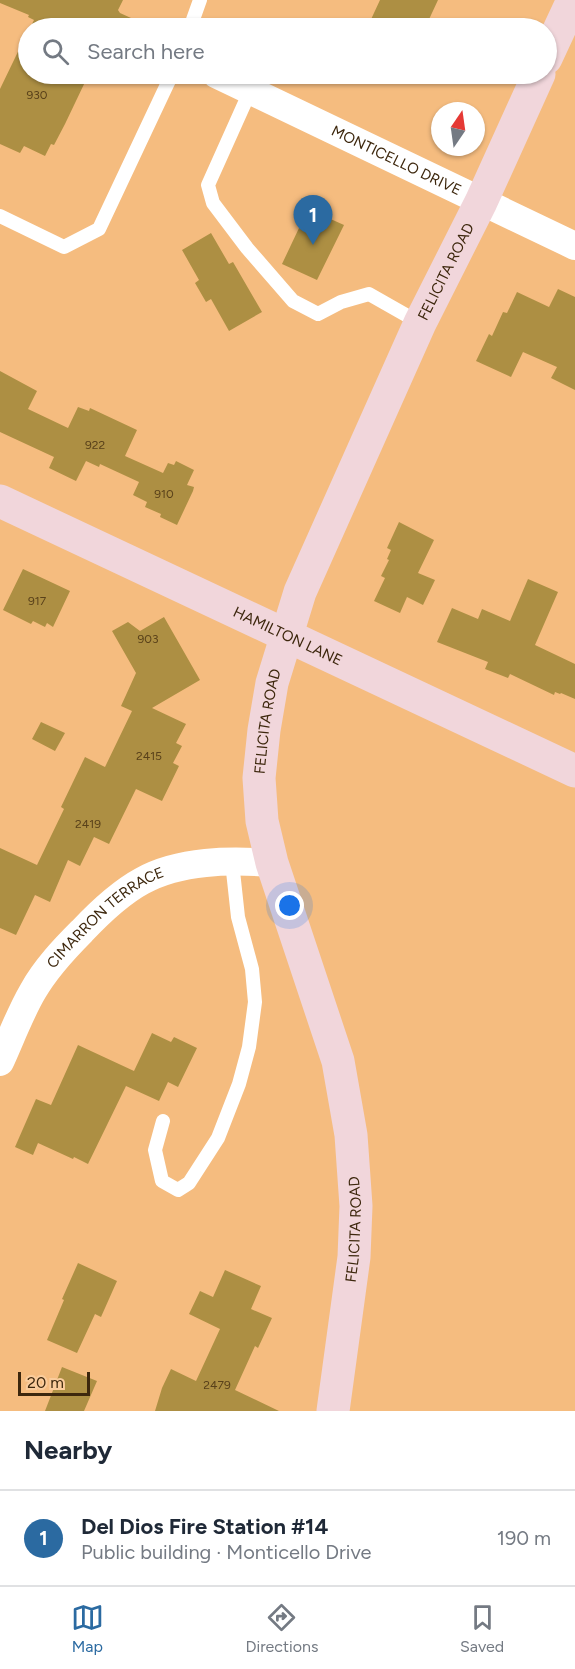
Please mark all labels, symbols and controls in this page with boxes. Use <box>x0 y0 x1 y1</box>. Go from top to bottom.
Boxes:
search box <box>18 18 557 84</box>
icon: search <box>39 35 72 68</box>
text: Search here <box>87 38 205 65</box>
house number: 930 <box>26 88 48 102</box>
north arrow <box>431 102 485 156</box>
street label: MONTICELLO DRIVE <box>329 122 464 199</box>
pin: 1 <box>294 196 332 245</box>
street label: FELICITA ROAD <box>414 220 478 323</box>
house number: 922 <box>85 438 105 452</box>
house number: 910 <box>154 487 174 501</box>
house number: 917 <box>28 594 47 608</box>
street label: HAMILTON LANE <box>230 603 345 670</box>
house number: 903 <box>137 632 159 646</box>
street label: FELICITA ROAD <box>250 666 285 775</box>
house number: 2415 <box>136 749 162 763</box>
house number: 2419 <box>75 817 101 831</box>
street label: CIMARRON TERRACE <box>43 863 166 972</box>
your location <box>275 891 304 920</box>
street label: FELICITA ROAD <box>342 1176 365 1284</box>
scale bar <box>18 1369 90 1396</box>
text: 20 m <box>27 1373 64 1392</box>
house number: 2479 <box>203 1378 231 1392</box>
text: Nearby <box>24 1434 112 1466</box>
text: Del Dios Fire Station #14 <box>81 1513 328 1540</box>
text: 1 <box>39 1526 48 1550</box>
text: 190 m <box>497 1526 551 1550</box>
text: Public building · Monticello Drive <box>81 1540 372 1564</box>
tab: Map <box>71 1601 104 1656</box>
tab: Directions <box>245 1601 318 1656</box>
tab: Saved <box>460 1601 504 1656</box>

